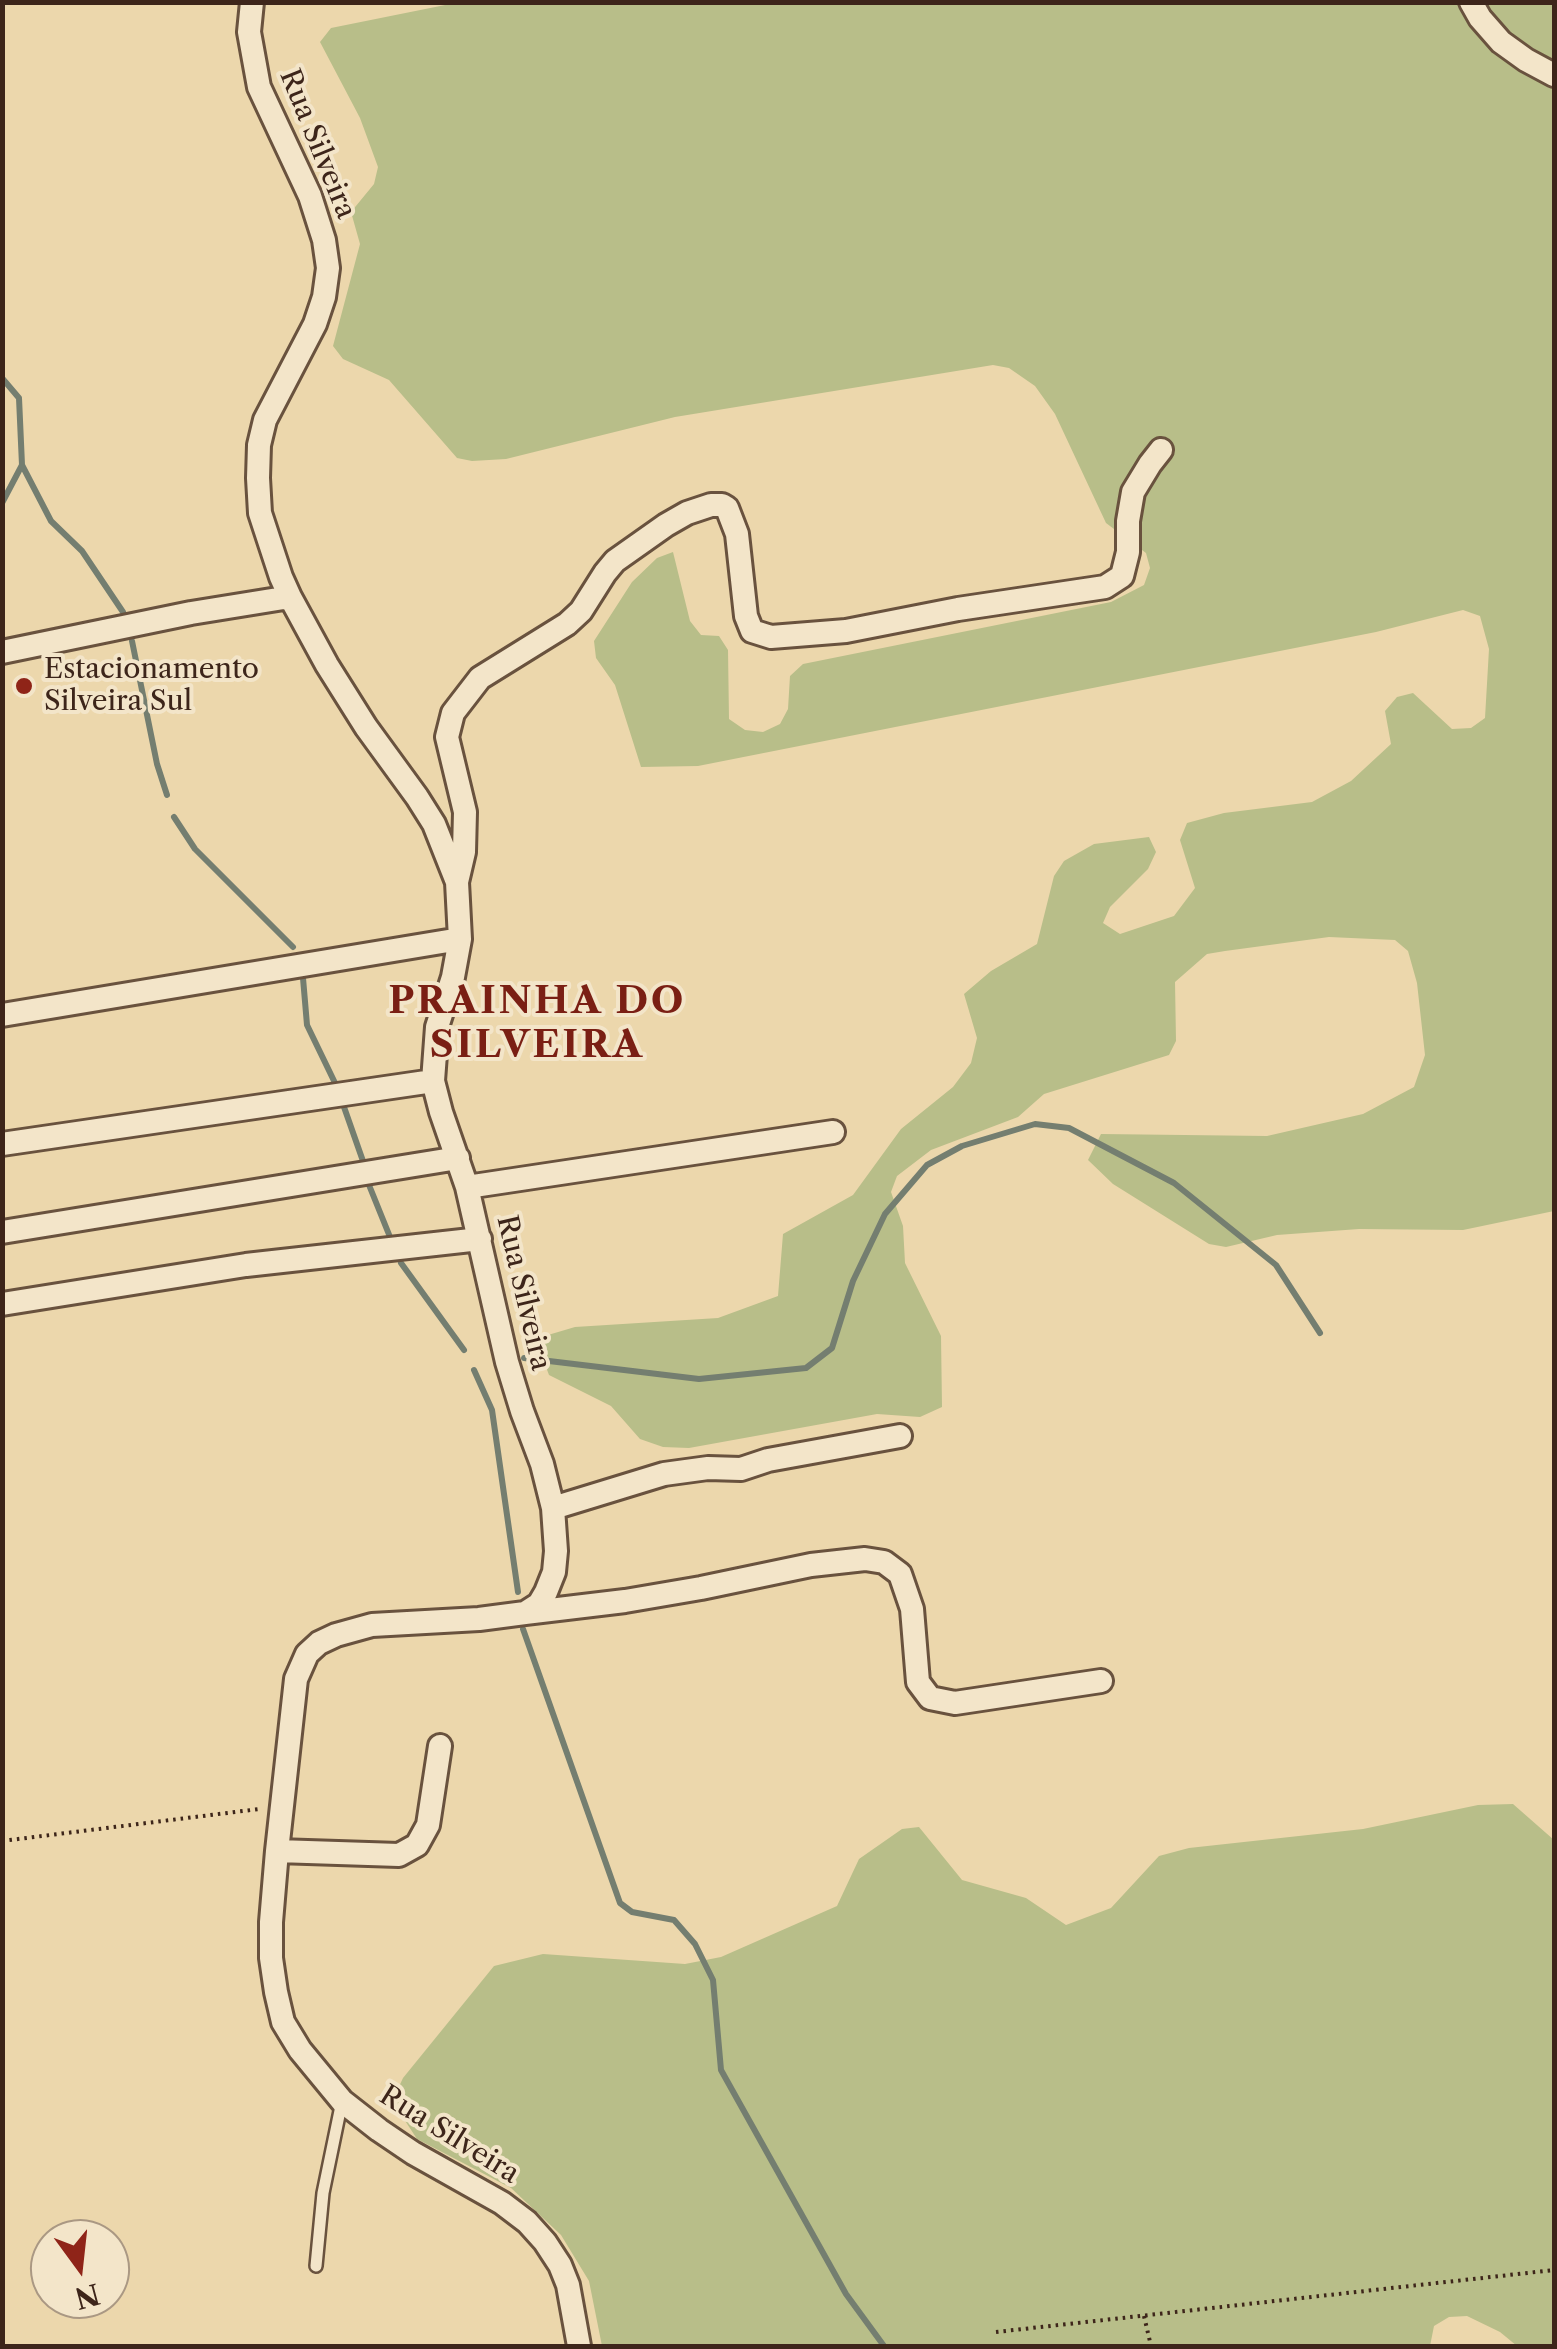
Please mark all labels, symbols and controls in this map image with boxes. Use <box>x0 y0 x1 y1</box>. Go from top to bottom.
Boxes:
street label: Rua Silveira <box>272 64 362 224</box>
place label: Estacionamento Silveira Sul <box>44 653 259 719</box>
marker: Estacionamento Silveira Sul <box>13 675 35 697</box>
district label: PRAINHA DO SILVEIRA <box>388 979 686 1068</box>
street label: Rua Silveira <box>489 1212 557 1374</box>
street label: Rua Silveira <box>373 2079 525 2191</box>
north arrow <box>30 2219 130 2319</box>
text: N <box>71 2276 103 2316</box>

